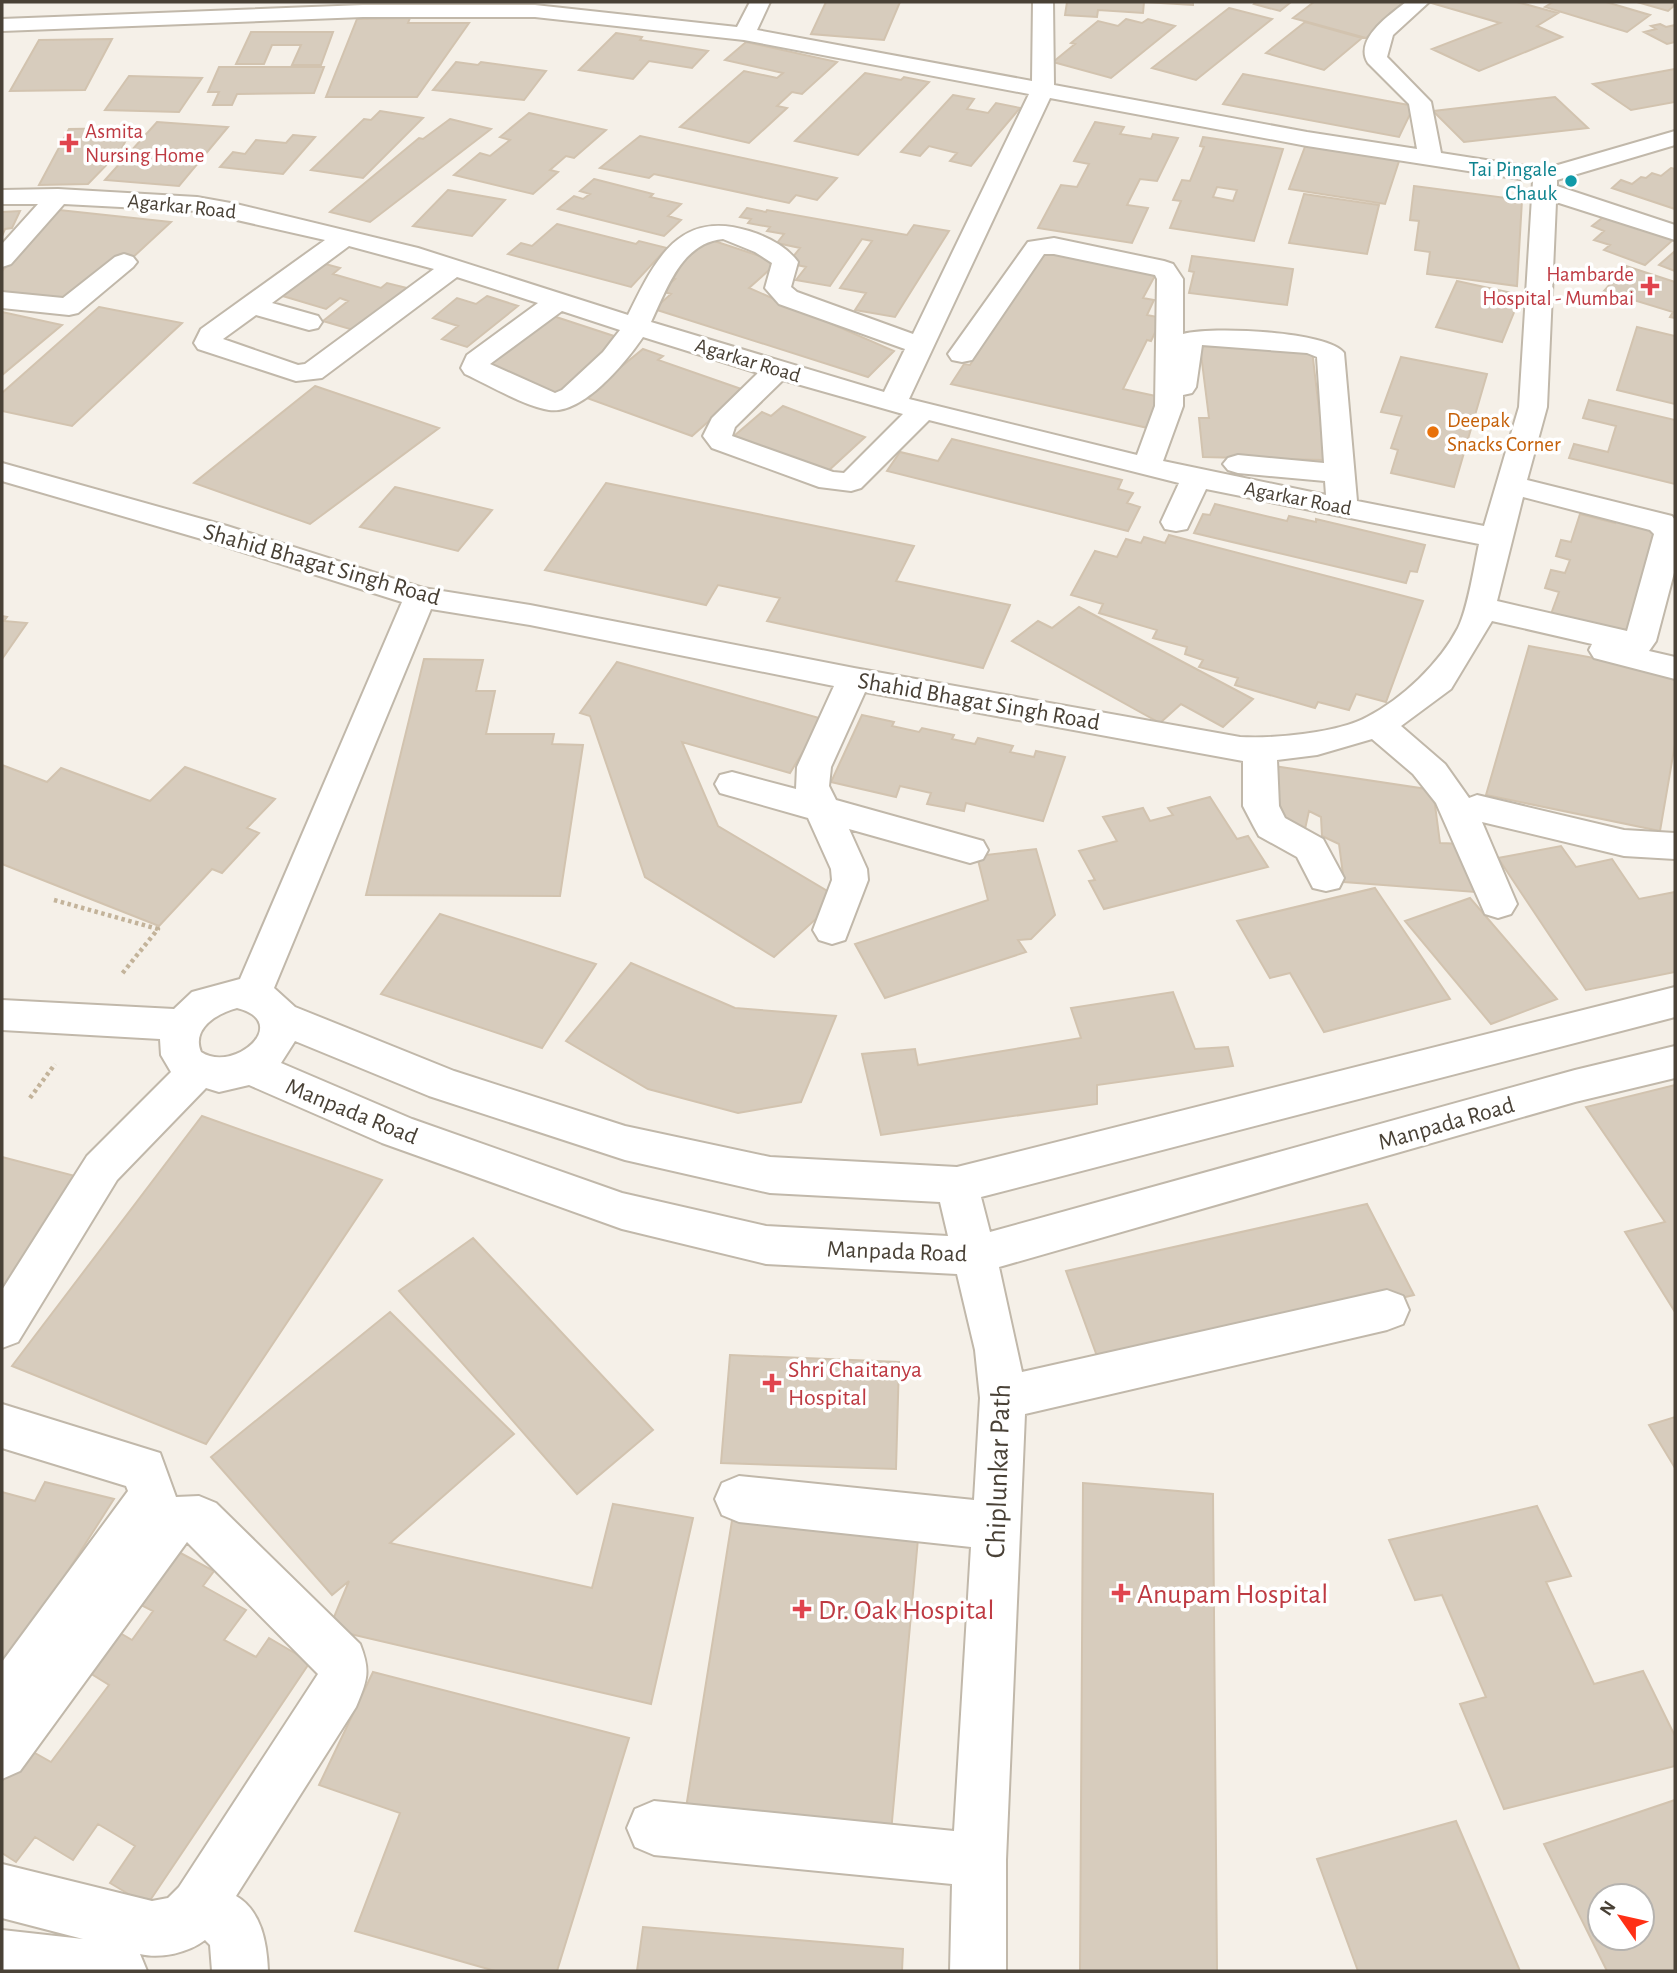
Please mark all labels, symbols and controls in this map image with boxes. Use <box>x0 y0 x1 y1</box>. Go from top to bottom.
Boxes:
place label: Asmita Nursing Home <box>85 121 204 166</box>
marker: Asmita Nursing Home <box>59 133 79 153</box>
place label: Tai Pingale Chauk <box>1468 159 1557 204</box>
marker: Tai Pingale Chauk <box>1563 173 1579 189</box>
street label: Agarkar Road <box>127 190 237 223</box>
place label: Hambarde Hospital - Mumbai <box>1482 264 1634 309</box>
marker: Hambarde Hospital - Mumbai <box>1640 276 1660 296</box>
street label: Agarkar Road <box>693 334 803 386</box>
place label: Deepak Snacks Corner <box>1447 410 1561 455</box>
marker: Deepak Snacks Corner <box>1425 424 1441 440</box>
street label: Agarkar Road <box>1242 478 1354 519</box>
street label: Shahid Bhagat Singh Road <box>201 520 443 610</box>
street label: Shahid Bhagat Singh Road <box>856 669 1102 735</box>
street label: Manpada Road <box>282 1074 421 1149</box>
street label: Manpada Road <box>1375 1093 1517 1155</box>
street label: Manpada Road <box>826 1238 968 1266</box>
place label: Shri Chaitanya Hospital <box>788 1358 922 1410</box>
marker: Shri Chaitanya Hospital <box>762 1373 782 1393</box>
street label: Chiplunkar Path <box>982 1383 1016 1559</box>
place label: Anupam Hospital <box>1137 1581 1328 1609</box>
marker: Anupam Hospital <box>1111 1583 1131 1603</box>
place label: Dr. Oak Hospital <box>818 1597 994 1625</box>
marker: Dr. Oak Hospital <box>792 1599 812 1619</box>
north arrow <box>1586 1882 1656 1952</box>
text: N <box>1597 1898 1620 1919</box>

